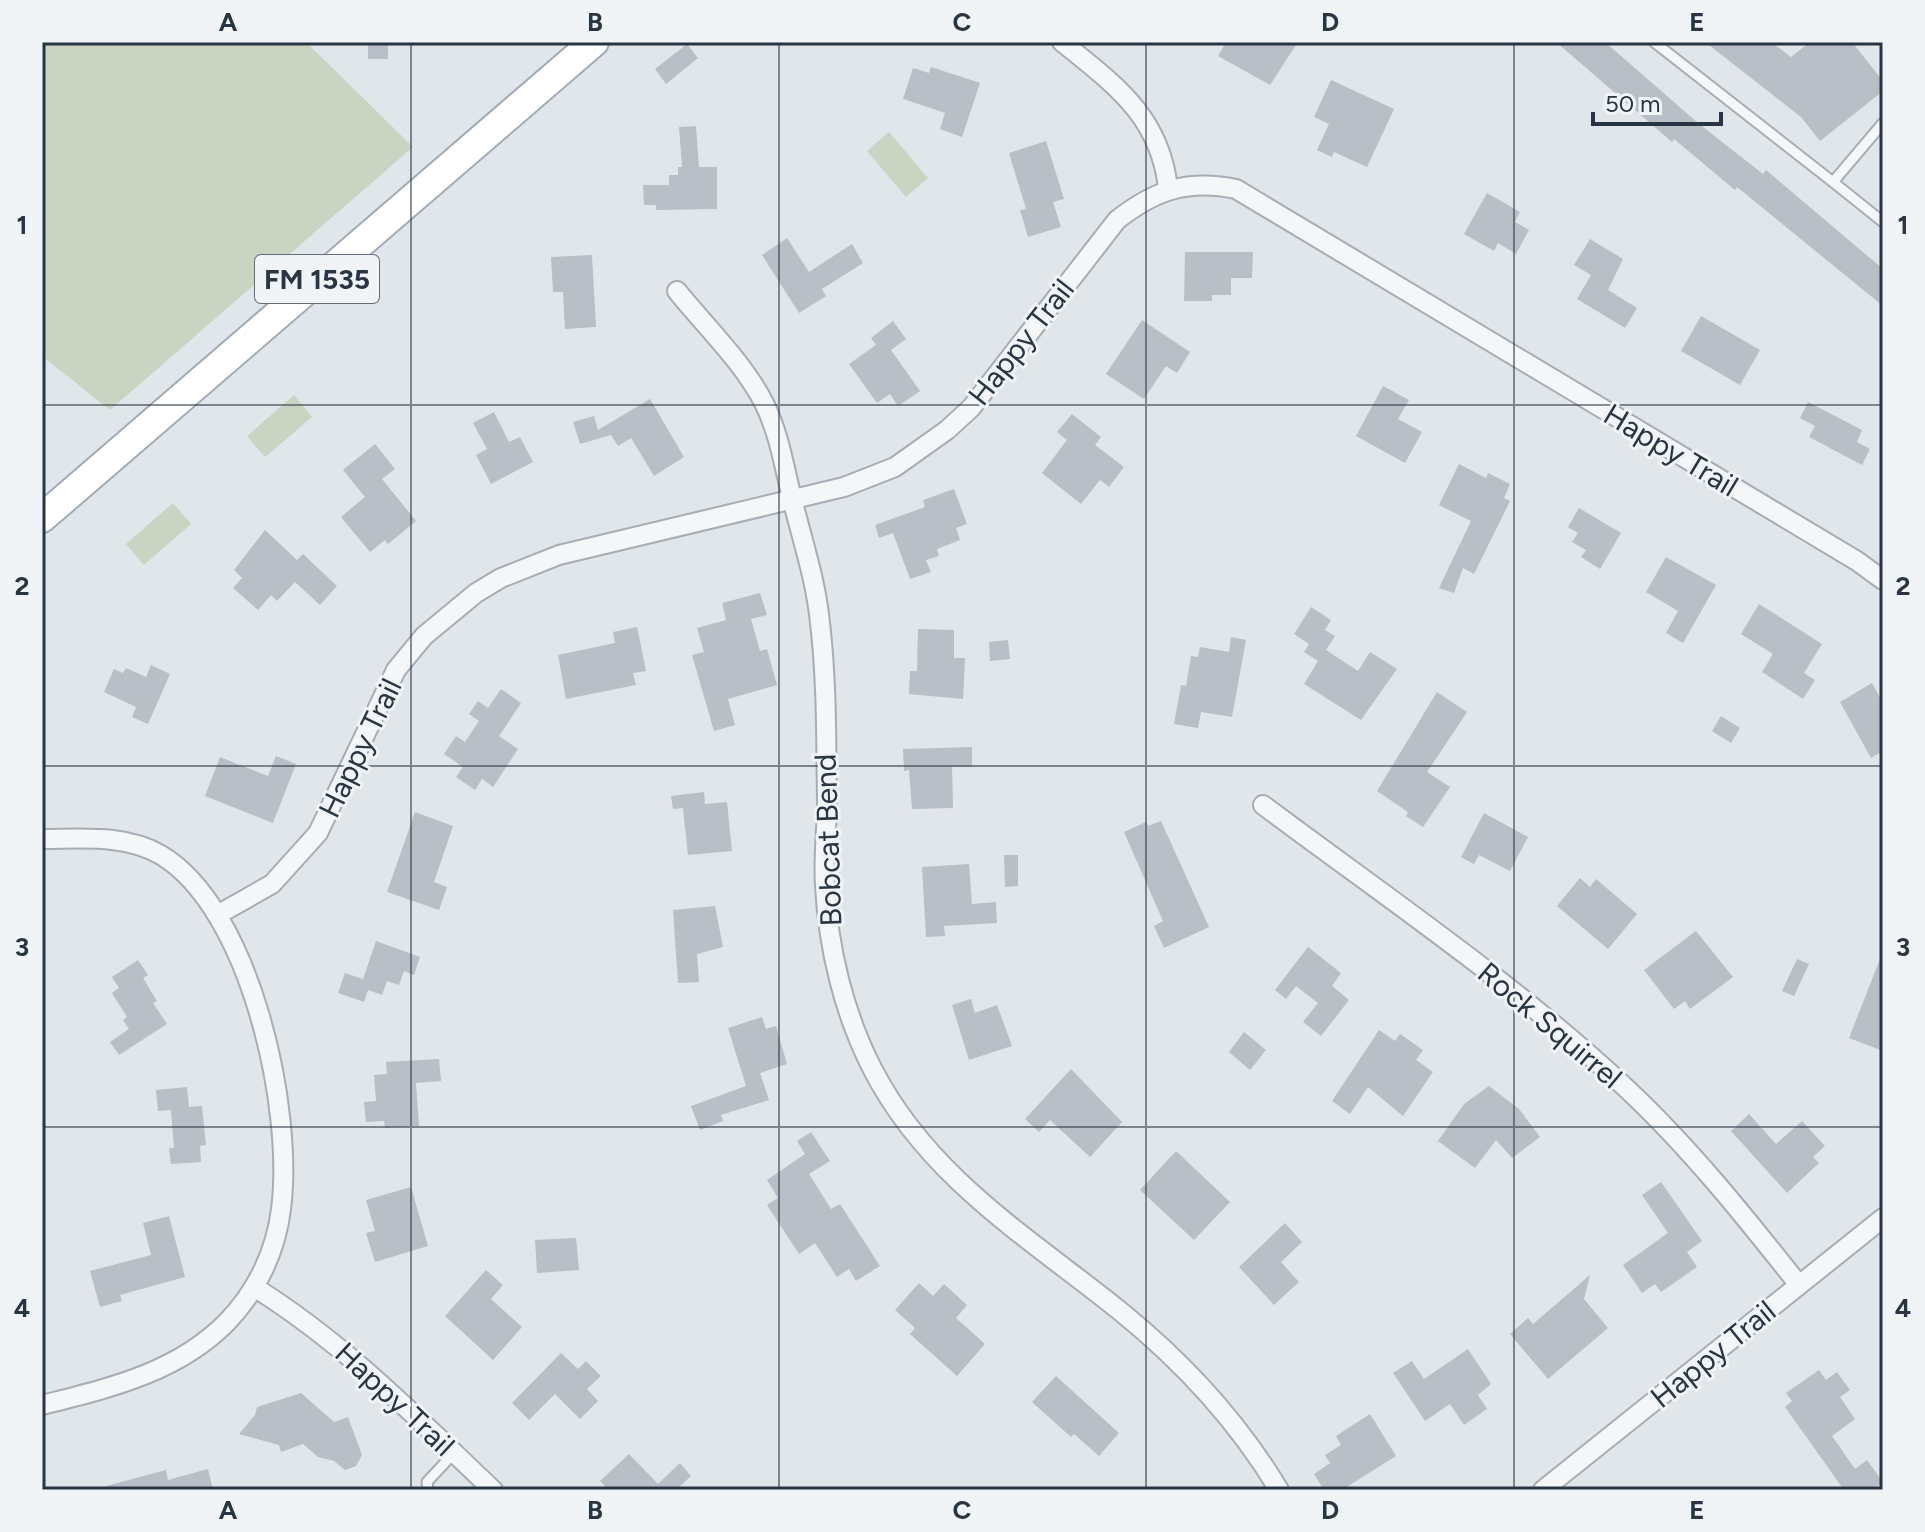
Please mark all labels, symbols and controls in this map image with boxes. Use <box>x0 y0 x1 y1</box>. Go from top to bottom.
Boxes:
text: A <box>219 6 238 38</box>
text: B <box>587 6 603 38</box>
text: C <box>953 6 972 38</box>
text: D <box>1321 6 1339 38</box>
text: E <box>1689 6 1705 38</box>
scale bar <box>1593 76 1721 126</box>
text: 50 m <box>1605 89 1661 118</box>
text: 1 <box>17 209 27 241</box>
text: 1 <box>1898 209 1908 241</box>
road number: FM 1535 <box>255 255 379 303</box>
street label: Happy Trail <box>960 271 1082 413</box>
street label: Happy Trail <box>1597 395 1745 505</box>
text: 2 <box>14 570 30 602</box>
text: 2 <box>1895 570 1911 602</box>
street label: Happy Trail <box>310 672 410 824</box>
street label: Bobcat Bend <box>806 753 850 927</box>
text: 3 <box>15 931 29 963</box>
text: 3 <box>1896 931 1910 963</box>
street label: Rock Squirrel <box>1470 954 1630 1096</box>
text: 4 <box>14 1292 30 1324</box>
street label: Happy Trail <box>1643 1292 1783 1416</box>
text: 4 <box>1895 1292 1911 1324</box>
street label: Happy Trail <box>327 1334 463 1464</box>
text: A <box>219 1494 238 1526</box>
text: B <box>587 1494 603 1526</box>
text: C <box>953 1494 972 1526</box>
text: D <box>1321 1494 1339 1526</box>
text: E <box>1689 1494 1705 1526</box>

